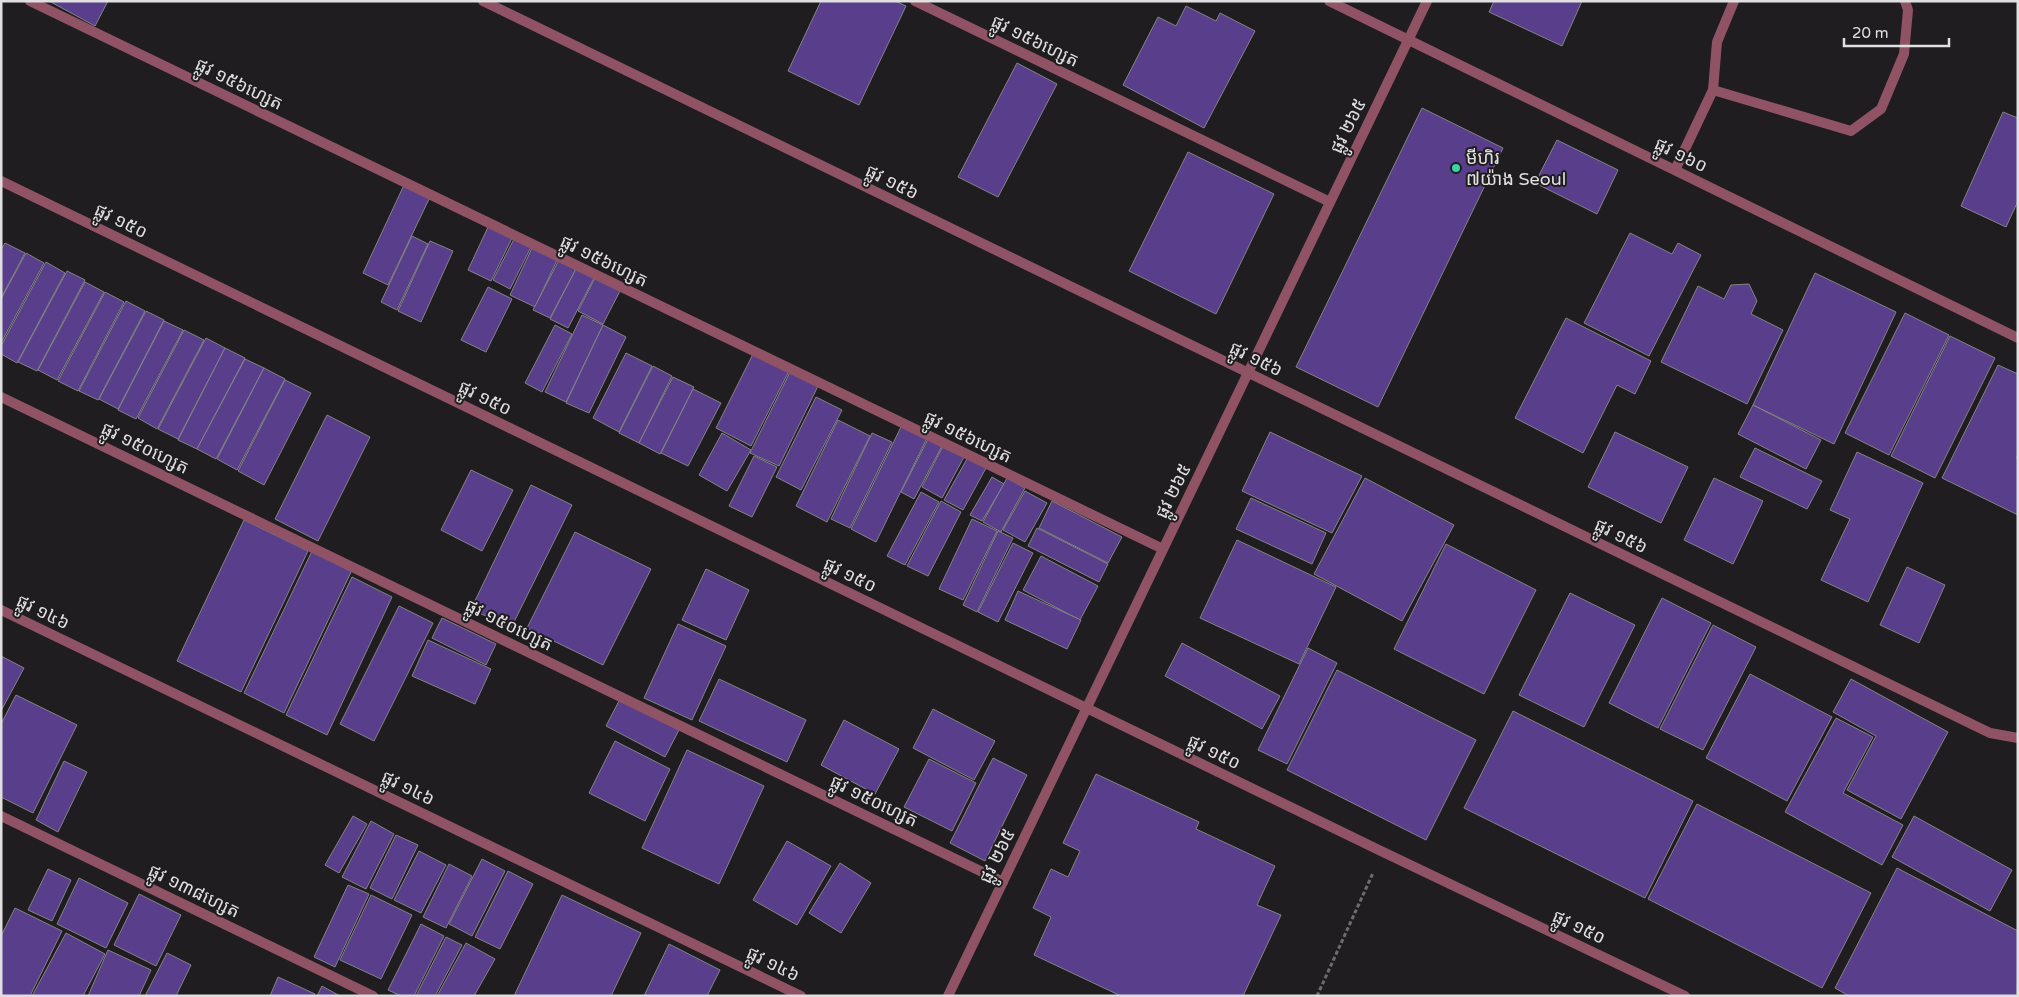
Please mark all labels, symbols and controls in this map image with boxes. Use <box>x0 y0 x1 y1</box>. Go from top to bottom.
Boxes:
street label: ផ្លូវ ១៥៦ហ្សេត <box>985 10 1083 77</box>
scale bar <box>1844 15 1949 47</box>
text: 20 m <box>1852 24 1889 42</box>
street label: ផ្លូវ ១៥៦ហ្សេត <box>189 53 287 120</box>
street label: ផ្លូវ ២៦៥ <box>1325 95 1375 159</box>
street label: ផ្លូវ ១៦០ <box>1649 133 1711 182</box>
place label: មីហិរ ៧យ៉ាង Seoul <box>1466 147 1566 190</box>
street label: ផ្លូវ ១៥៦ <box>860 160 922 209</box>
marker: មីហិរ ៧យ៉ាង Seoul <box>1450 162 1462 174</box>
street label: ផ្លូវ ១៥០ <box>89 199 151 248</box>
street label: ផ្លូវ ១៥៦ហ្សេត <box>554 230 652 297</box>
street label: ផ្លូវ ១៥៦ <box>1224 337 1286 386</box>
street label: ផ្លូវ ១៥០ <box>453 376 515 425</box>
street label: ផ្លូវ ១៥៦ហ្សេត <box>918 406 1016 473</box>
street label: ផ្លូវ ១៥០ហ្សេត <box>95 417 193 484</box>
street label: ផ្លូវ ២៦៥ <box>1150 460 1200 524</box>
street label: ផ្លូវ ១៥៦ <box>1589 514 1651 563</box>
street label: ផ្លូវ ១៥០ <box>818 553 880 602</box>
street label: ផ្លូវ ១៤៦ <box>11 590 73 639</box>
street label: ផ្លូវ ១៥០ហ្សេត <box>459 594 557 661</box>
street label: ផ្លូវ ១៥០ <box>1182 730 1244 779</box>
street label: ផ្លូវ ១៤៦ <box>376 766 438 815</box>
street label: ផ្លូវ ១៥០ហ្សេត <box>824 770 922 837</box>
street label: ផ្លូវ ២៦៥ <box>974 825 1024 889</box>
street label: ផ្លូវ ១៣៨ហ្សេត <box>142 859 243 927</box>
street label: ផ្លូវ ១៥០ <box>1547 905 1609 954</box>
street label: ផ្លូវ ១៤៦ <box>741 942 803 991</box>

